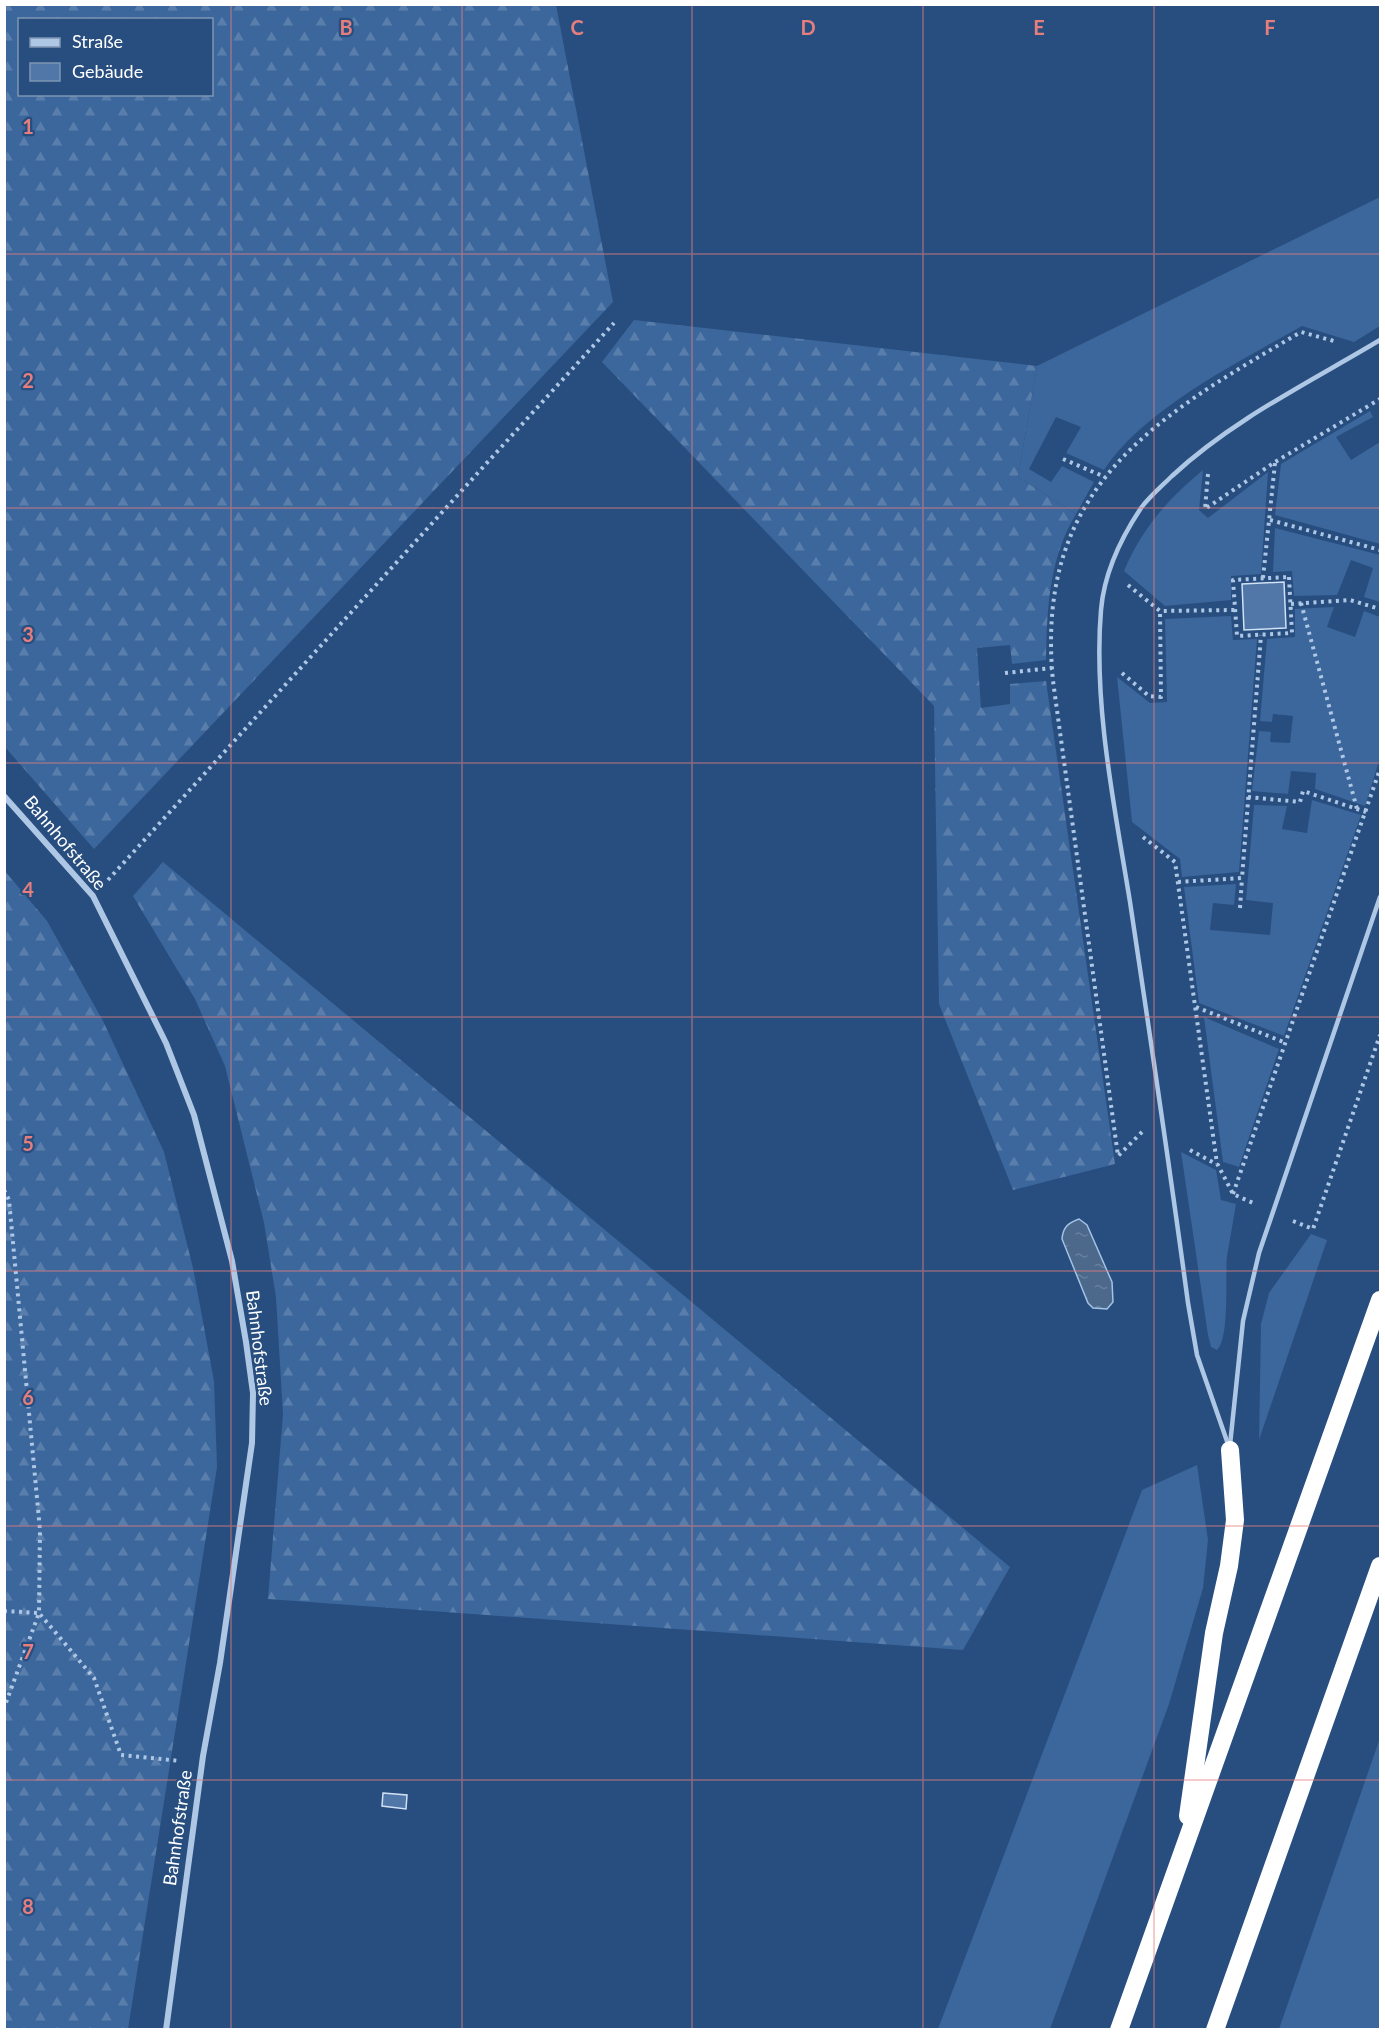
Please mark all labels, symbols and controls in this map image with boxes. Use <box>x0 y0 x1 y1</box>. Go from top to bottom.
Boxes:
text: B <box>339 15 353 39</box>
text: C <box>570 15 584 39</box>
text: D <box>800 15 816 39</box>
text: E <box>1033 15 1045 39</box>
text: F <box>1264 15 1276 39</box>
legend <box>18 18 213 96</box>
text: Straße <box>72 30 123 52</box>
text: Gebäude <box>72 60 143 82</box>
text: 1 <box>22 114 34 138</box>
text: 2 <box>22 368 34 392</box>
text: 3 <box>22 622 34 646</box>
street label: Bahnhofstraße <box>20 791 112 894</box>
text: 4 <box>22 877 34 901</box>
text: 5 <box>22 1131 34 1155</box>
street label: Bahnhofstraße <box>242 1289 278 1407</box>
text: 6 <box>22 1385 34 1409</box>
text: 7 <box>22 1639 34 1663</box>
street label: Bahnhofstraße <box>158 1769 196 1887</box>
text: 8 <box>22 1894 34 1918</box>

